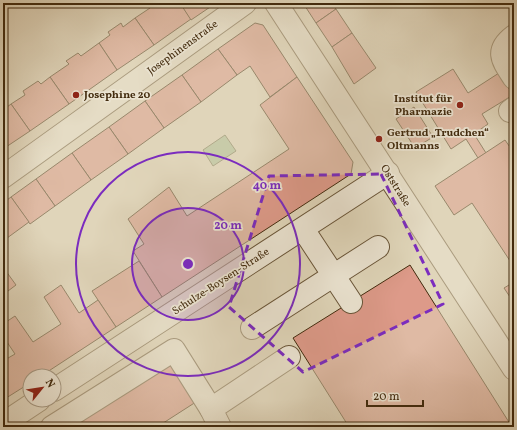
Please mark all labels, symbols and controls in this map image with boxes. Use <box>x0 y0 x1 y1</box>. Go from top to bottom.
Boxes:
street label: Josephinenstraße <box>145 17 221 79</box>
place label: Josephine 20 <box>83 88 150 103</box>
marker: Josephine 20 <box>71 90 81 100</box>
place label: Institut für Pharmazie <box>394 92 453 120</box>
marker: Institut für Pharmazie <box>455 100 465 110</box>
place label: Gertrud „Trudchen“ Oltmanns <box>387 126 489 154</box>
marker: Gertrud „Trudchen“ Oltmanns <box>374 134 384 144</box>
street label: Oststraße <box>376 162 414 210</box>
text: 40 m <box>253 178 282 194</box>
text: 20 m <box>214 218 242 234</box>
street label: Schulze-Boysen-Straße <box>169 245 273 319</box>
centre of rings <box>181 257 195 271</box>
north arrow <box>22 368 62 408</box>
text: N <box>41 377 58 391</box>
scale bar <box>367 382 423 408</box>
text: 20 m <box>373 389 400 405</box>

